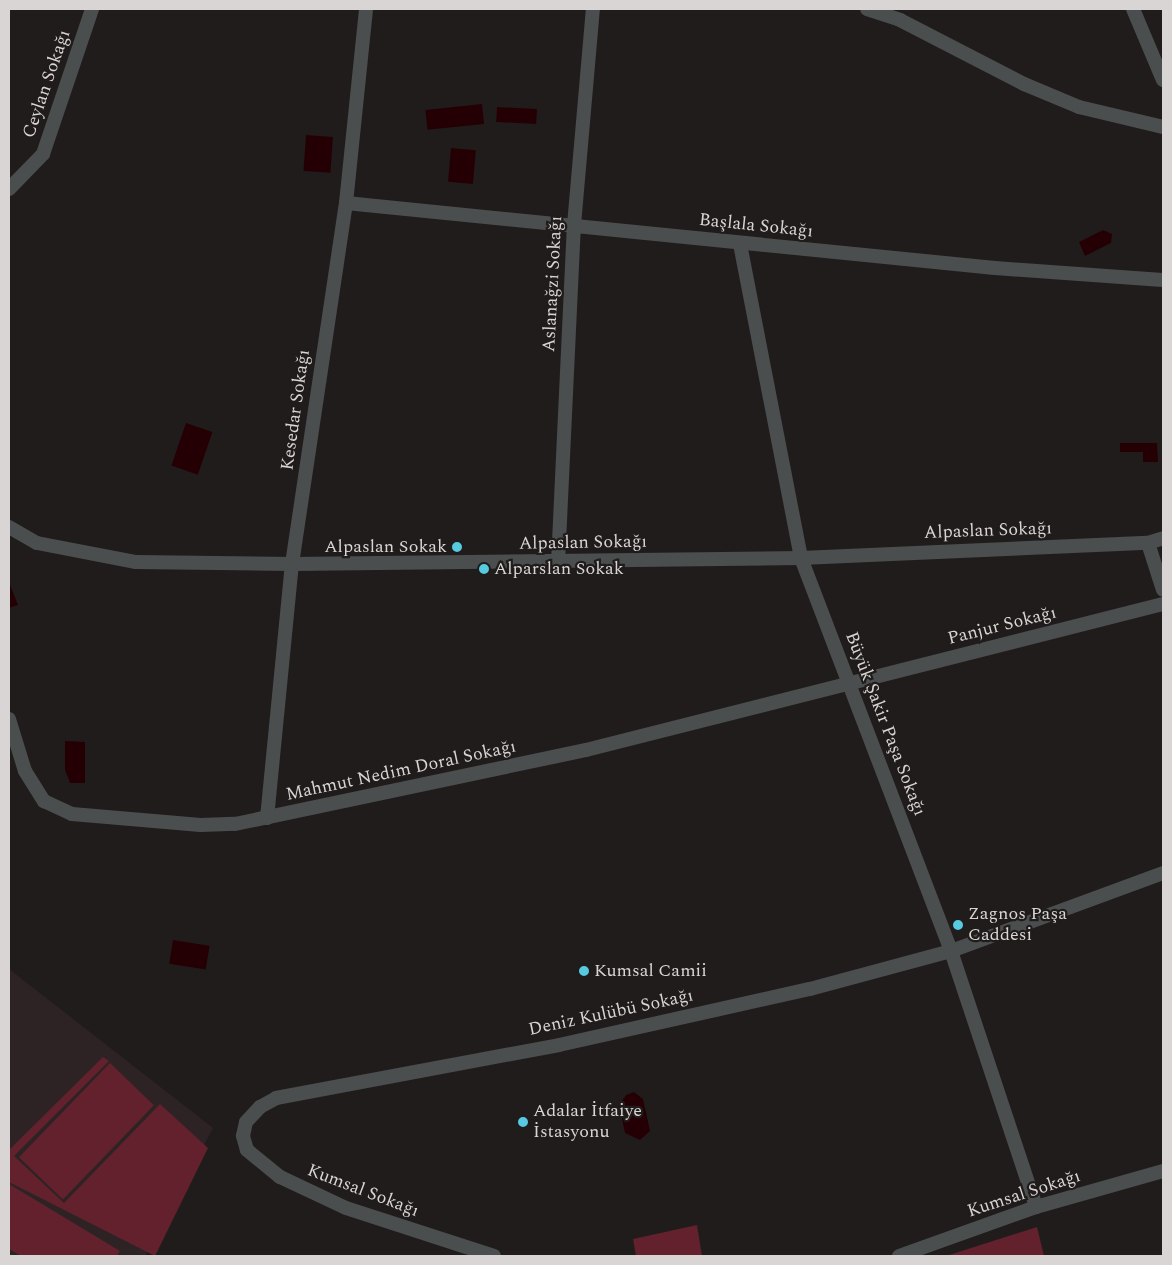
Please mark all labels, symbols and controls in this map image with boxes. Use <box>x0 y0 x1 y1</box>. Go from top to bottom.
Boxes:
street label: Ceylan Sokağı <box>18 27 76 141</box>
street label: Başlala Sokağı <box>698 209 814 243</box>
street label: Aslanağzi Sokağı <box>539 215 567 353</box>
street label: Kesedar Sokağı <box>277 348 315 472</box>
street label: Alpaslan Sokağı <box>924 518 1052 544</box>
street label: Alpaslan Sokağı <box>519 531 647 555</box>
place label: Alpaslan Sokak <box>324 536 447 558</box>
marker: Alpaslan Sokak <box>451 541 463 553</box>
place label: Alparslan Sokak <box>494 558 624 580</box>
marker: Alparslan Sokak <box>478 563 490 575</box>
street label: Panjur Sokağı <box>945 602 1059 650</box>
street label: Büyük Şakir Paşa Sokağı <box>840 629 930 819</box>
street label: Mahmut Nedim Doral Sokağı <box>284 736 518 806</box>
place label: Zagnos Paşa Caddesi <box>968 904 1067 946</box>
marker: Zagnos Paşa Caddesi <box>952 919 964 931</box>
place label: Kumsal Camii <box>594 960 707 982</box>
marker: Kumsal Camii <box>578 965 590 977</box>
street label: Deniz Kulübü Sokağı <box>527 985 695 1041</box>
place label: Adalar İtfaiye İstasyonu <box>533 1101 642 1144</box>
marker: Adalar İtfaiye İstasyonu <box>517 1116 529 1128</box>
street label: Kumsal Sokağı <box>304 1160 422 1222</box>
street label: Kumsal Sokağı <box>965 1166 1083 1222</box>

